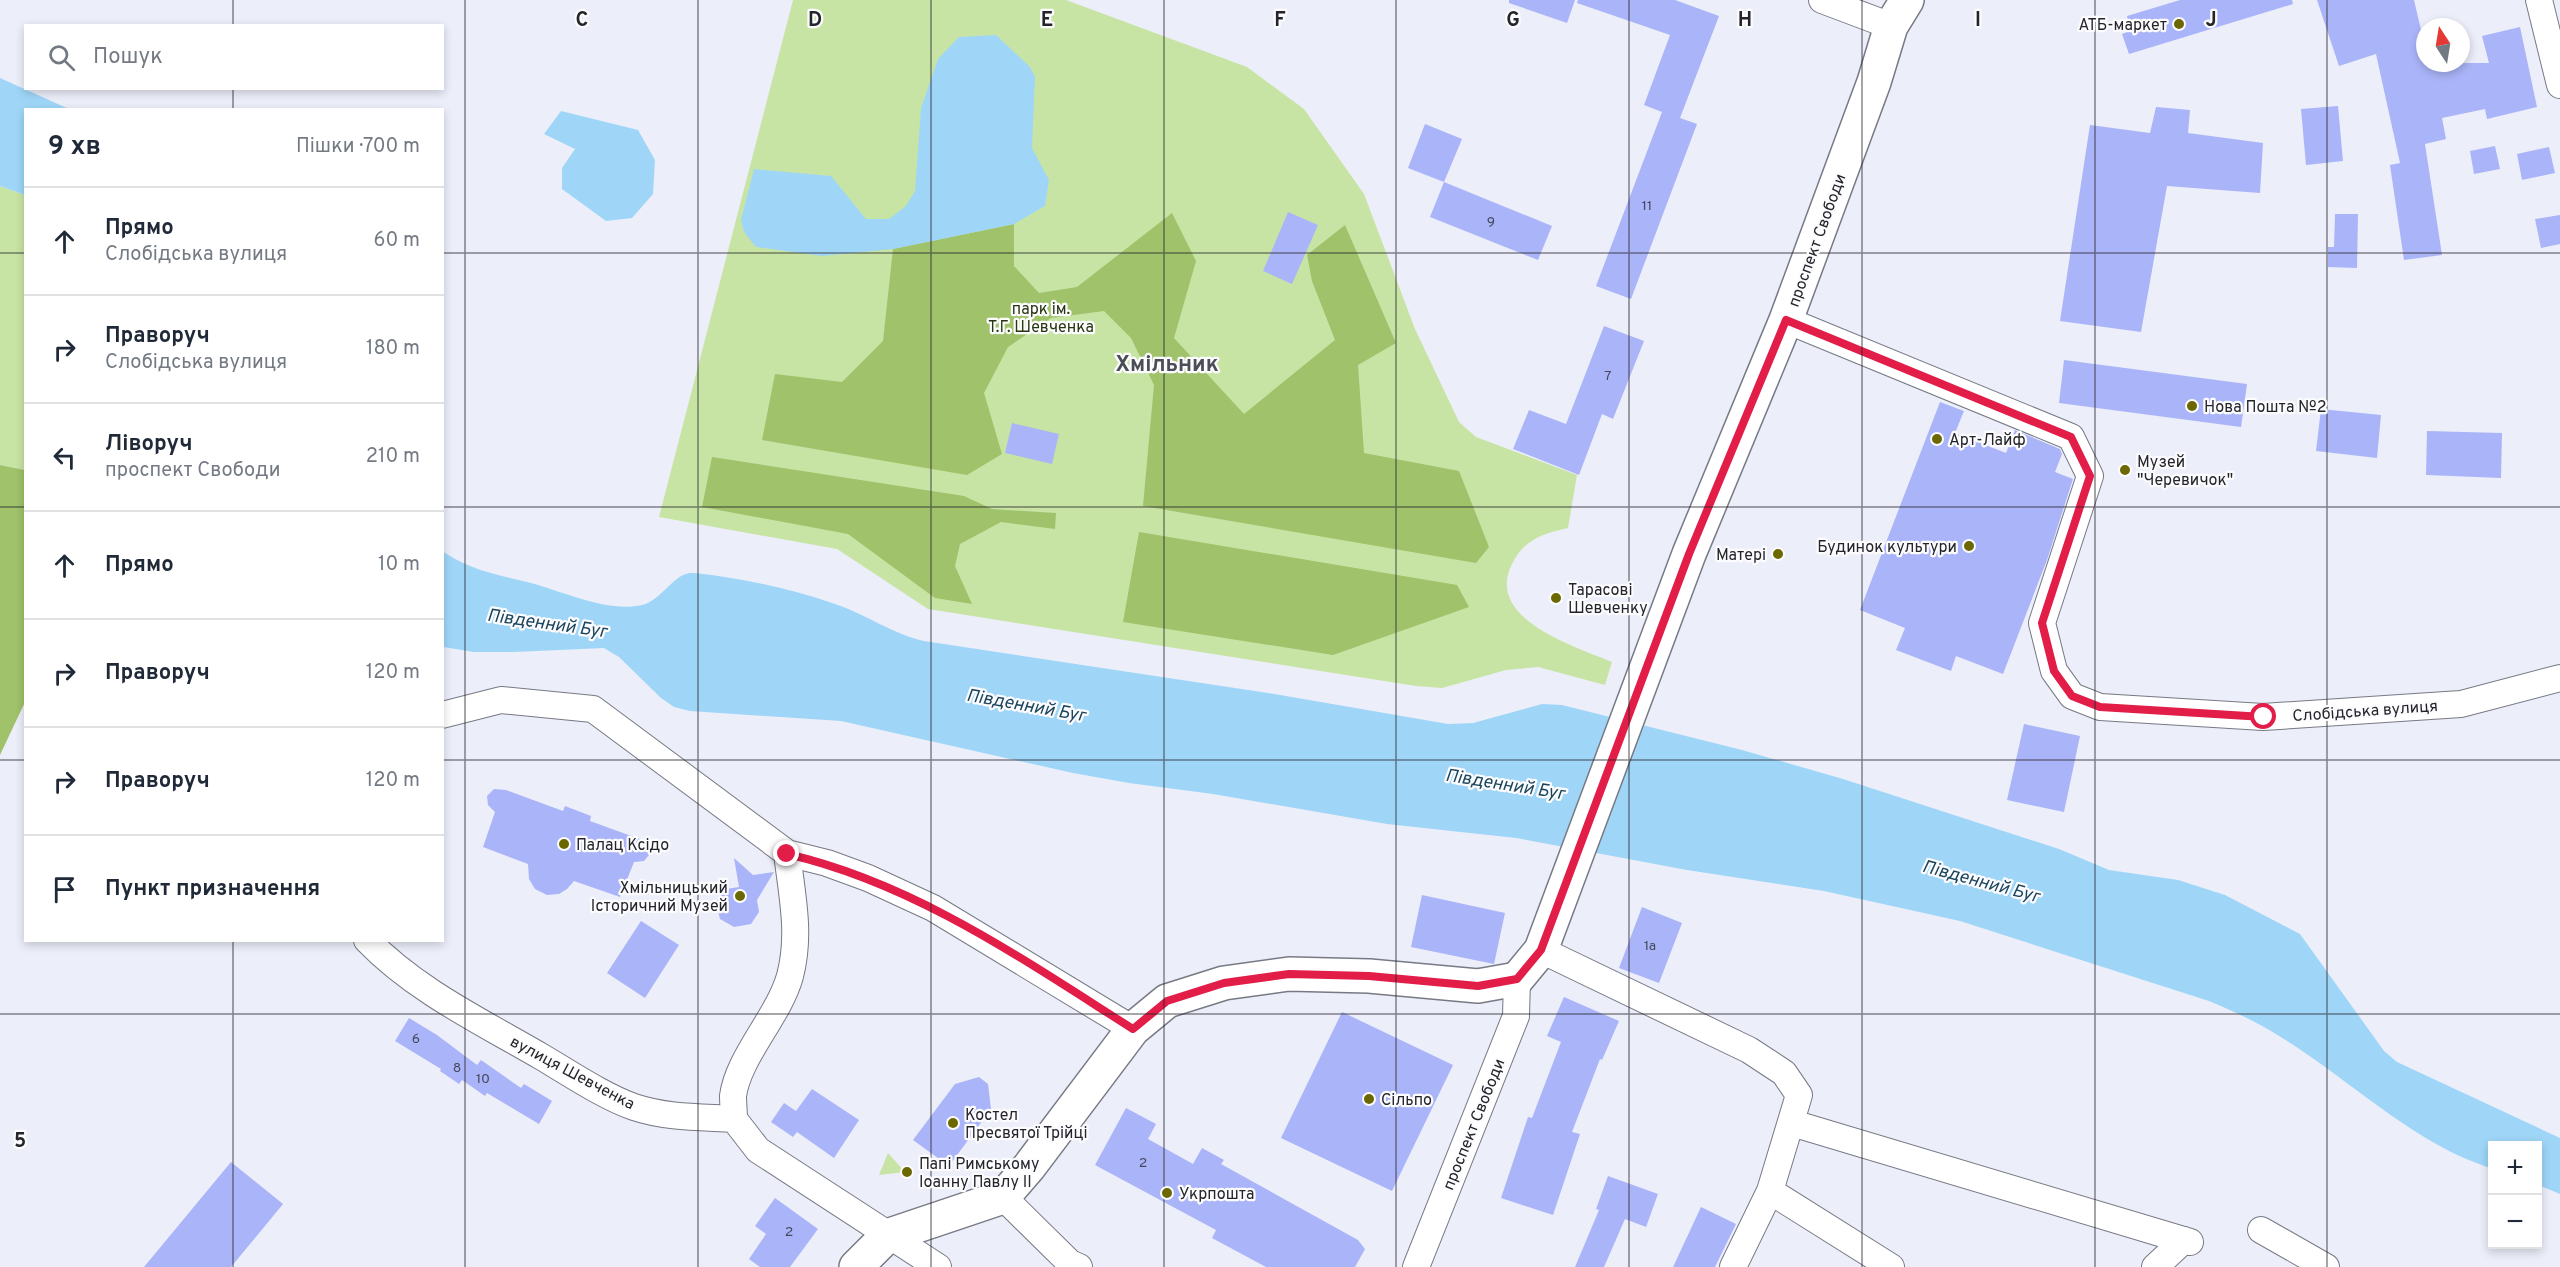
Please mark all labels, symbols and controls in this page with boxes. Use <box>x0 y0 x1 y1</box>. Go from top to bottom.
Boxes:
text: C <box>576 8 588 34</box>
text: D <box>808 8 822 34</box>
text: E <box>1041 8 1053 34</box>
text: F <box>1274 8 1286 34</box>
text: G <box>1506 8 1520 34</box>
text: H <box>1738 8 1752 34</box>
text: I <box>1975 8 1981 34</box>
text: J <box>2205 8 2217 34</box>
place label: АТБ-маркет <box>2078 16 2167 36</box>
marker: АТБ-маркет <box>2172 17 2186 31</box>
north arrow <box>2416 18 2470 72</box>
search box <box>24 24 444 90</box>
icon: search <box>45 41 78 74</box>
text: Пошук <box>93 44 163 71</box>
text: 9 хв <box>48 131 101 164</box>
text: Пішки · 700 m <box>296 134 420 160</box>
street label: проспект Свободи <box>1784 171 1851 310</box>
house number: 11 <box>1642 198 1652 215</box>
house number: 9 <box>1487 214 1495 231</box>
text: Прямо <box>105 215 174 242</box>
icon: ahead <box>48 225 81 258</box>
text: 60 m <box>374 228 420 254</box>
text: Слобідська вулиця <box>105 242 287 268</box>
park label: парк ім. Т.Г. Шевченка <box>988 300 1094 338</box>
text: Праворуч <box>105 323 210 350</box>
icon: right <box>48 333 81 366</box>
text: 180 m <box>366 336 420 362</box>
text: Слобідська вулиця <box>105 350 287 376</box>
district label: Хмільник <box>1115 352 1219 379</box>
house number: 7 <box>1604 368 1612 385</box>
place label: Нова Пошта №2 <box>2204 398 2326 418</box>
marker: Нова Пошта №2 <box>2185 399 2199 413</box>
text: Ліворуч <box>105 431 193 458</box>
place label: Арт-Лайф <box>1949 431 2026 451</box>
marker: Арт-Лайф <box>1930 432 1944 446</box>
icon: left <box>48 441 81 474</box>
text: 210 m <box>366 444 420 470</box>
place label: Музей "Черевичок" <box>2137 453 2233 491</box>
text: проспект Свободи <box>105 458 280 484</box>
marker: Музей "Черевичок" <box>2118 463 2132 477</box>
place label: Будинок культури <box>1817 538 1957 558</box>
marker: Будинок культури <box>1962 539 1976 553</box>
place label: Матері <box>1716 546 1766 566</box>
marker: Матері <box>1771 547 1785 561</box>
icon: ahead <box>48 549 81 582</box>
text: Прямо <box>105 552 174 579</box>
text: 10 m <box>378 552 420 578</box>
place label: Тарасові Шевченку <box>1568 581 1648 619</box>
marker: Тарасові Шевченку <box>1549 591 1563 605</box>
water label: Південний Буг <box>486 605 610 644</box>
icon: right <box>48 657 81 690</box>
text: Праворуч <box>105 660 210 687</box>
text: 120 m <box>366 660 420 686</box>
water label: Південний Буг <box>965 685 1089 729</box>
street label: Слобідська вулиця <box>2292 697 2439 727</box>
route start <box>2250 703 2276 729</box>
icon: right <box>48 765 81 798</box>
water label: Південний Буг <box>1444 765 1568 807</box>
text: Праворуч <box>105 768 210 795</box>
text: 120 m <box>366 768 420 794</box>
place label: Палац Ксідо <box>576 836 669 856</box>
marker: Палац Ксідо <box>557 837 571 851</box>
route end <box>773 840 799 866</box>
water label: Південний Буг <box>1920 856 2043 910</box>
icon: arrive <box>48 873 81 906</box>
text: Пункт призначення <box>105 876 320 903</box>
place label: Хмільницький Історичний Музей <box>591 879 728 917</box>
marker: Хмільницький Історичний Музей <box>733 889 747 903</box>
house number: 1а <box>1644 938 1656 955</box>
house number: 6 <box>412 1031 420 1048</box>
street label: вулиця Шевченка <box>506 1032 638 1115</box>
street label: проспект Свободи <box>1439 1056 1510 1194</box>
house number: 8 <box>453 1060 461 1077</box>
house number: 10 <box>476 1071 490 1088</box>
place label: Сільпо <box>1381 1091 1432 1111</box>
marker: Сільпо <box>1362 1092 1376 1106</box>
place label: Костел Пресвятої Трійці <box>965 1106 1088 1144</box>
marker: Костел Пресвятої Трійці <box>946 1116 960 1130</box>
text: 5 <box>14 1129 26 1155</box>
map controls <box>2488 1141 2542 1249</box>
button: + <box>2488 1141 2542 1195</box>
place label: Папі Римському Іоанну Павлу ІІ <box>919 1155 1040 1193</box>
house number: 2 <box>1139 1155 1147 1172</box>
marker: Папі Римському Іоанну Павлу ІІ <box>900 1165 914 1179</box>
place label: Укрпошта <box>1179 1185 1255 1205</box>
marker: Укрпошта <box>1160 1186 1174 1200</box>
button: − <box>2488 1195 2542 1249</box>
house number: 2 <box>785 1224 793 1241</box>

